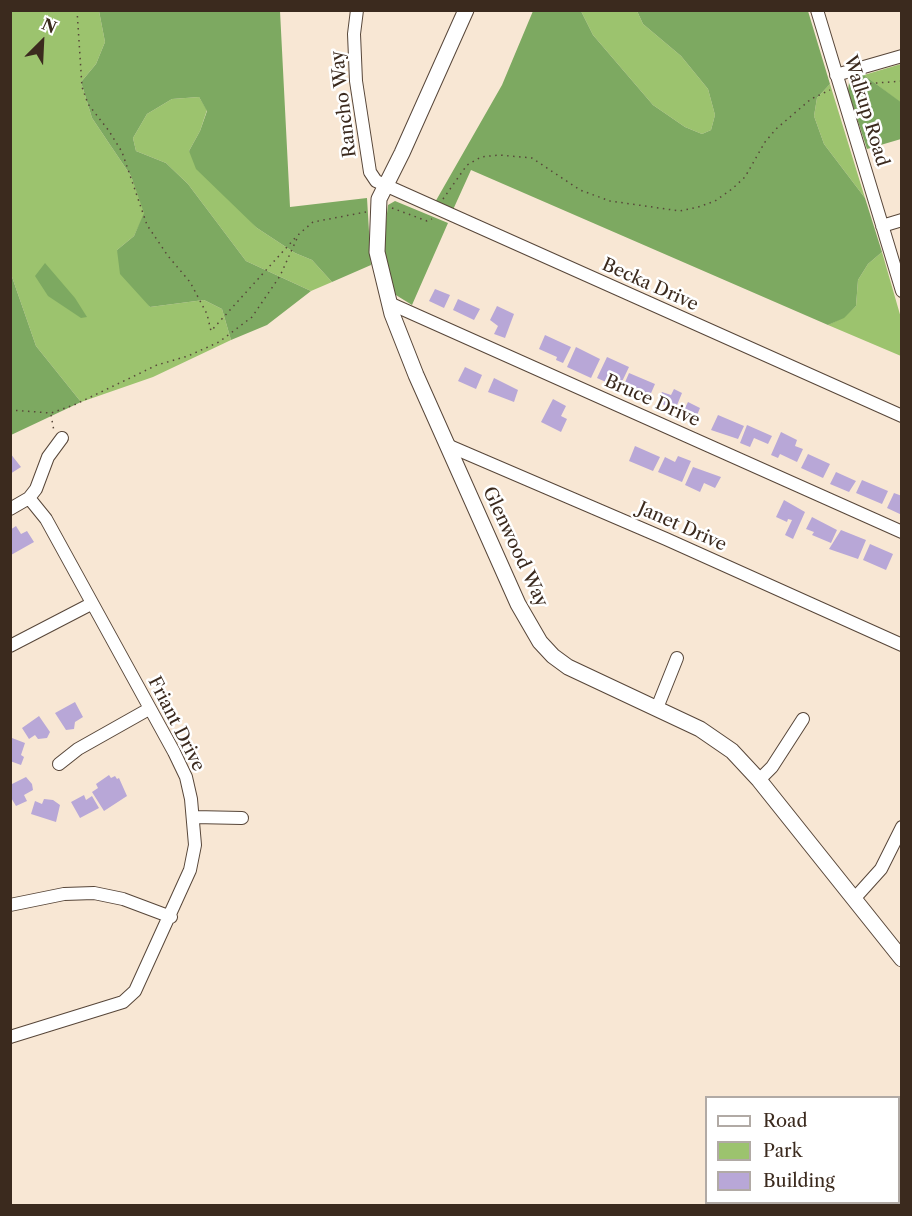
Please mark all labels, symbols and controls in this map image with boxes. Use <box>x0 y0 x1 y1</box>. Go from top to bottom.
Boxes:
north arrow <box>12 12 72 72</box>
text: N <box>39 14 60 38</box>
street label: Rancho Way <box>327 49 361 159</box>
street label: Walkup Road <box>839 53 893 169</box>
street label: Becka Drive <box>598 254 702 316</box>
street label: Bruce Drive <box>601 370 703 432</box>
street label: Glenwood Way <box>478 483 552 611</box>
street label: Janet Drive <box>634 498 730 556</box>
street label: Friant Drive <box>143 673 209 775</box>
legend <box>705 1096 900 1204</box>
text: Road <box>763 1110 808 1132</box>
text: Park <box>763 1140 802 1162</box>
text: Building <box>763 1170 835 1192</box>

